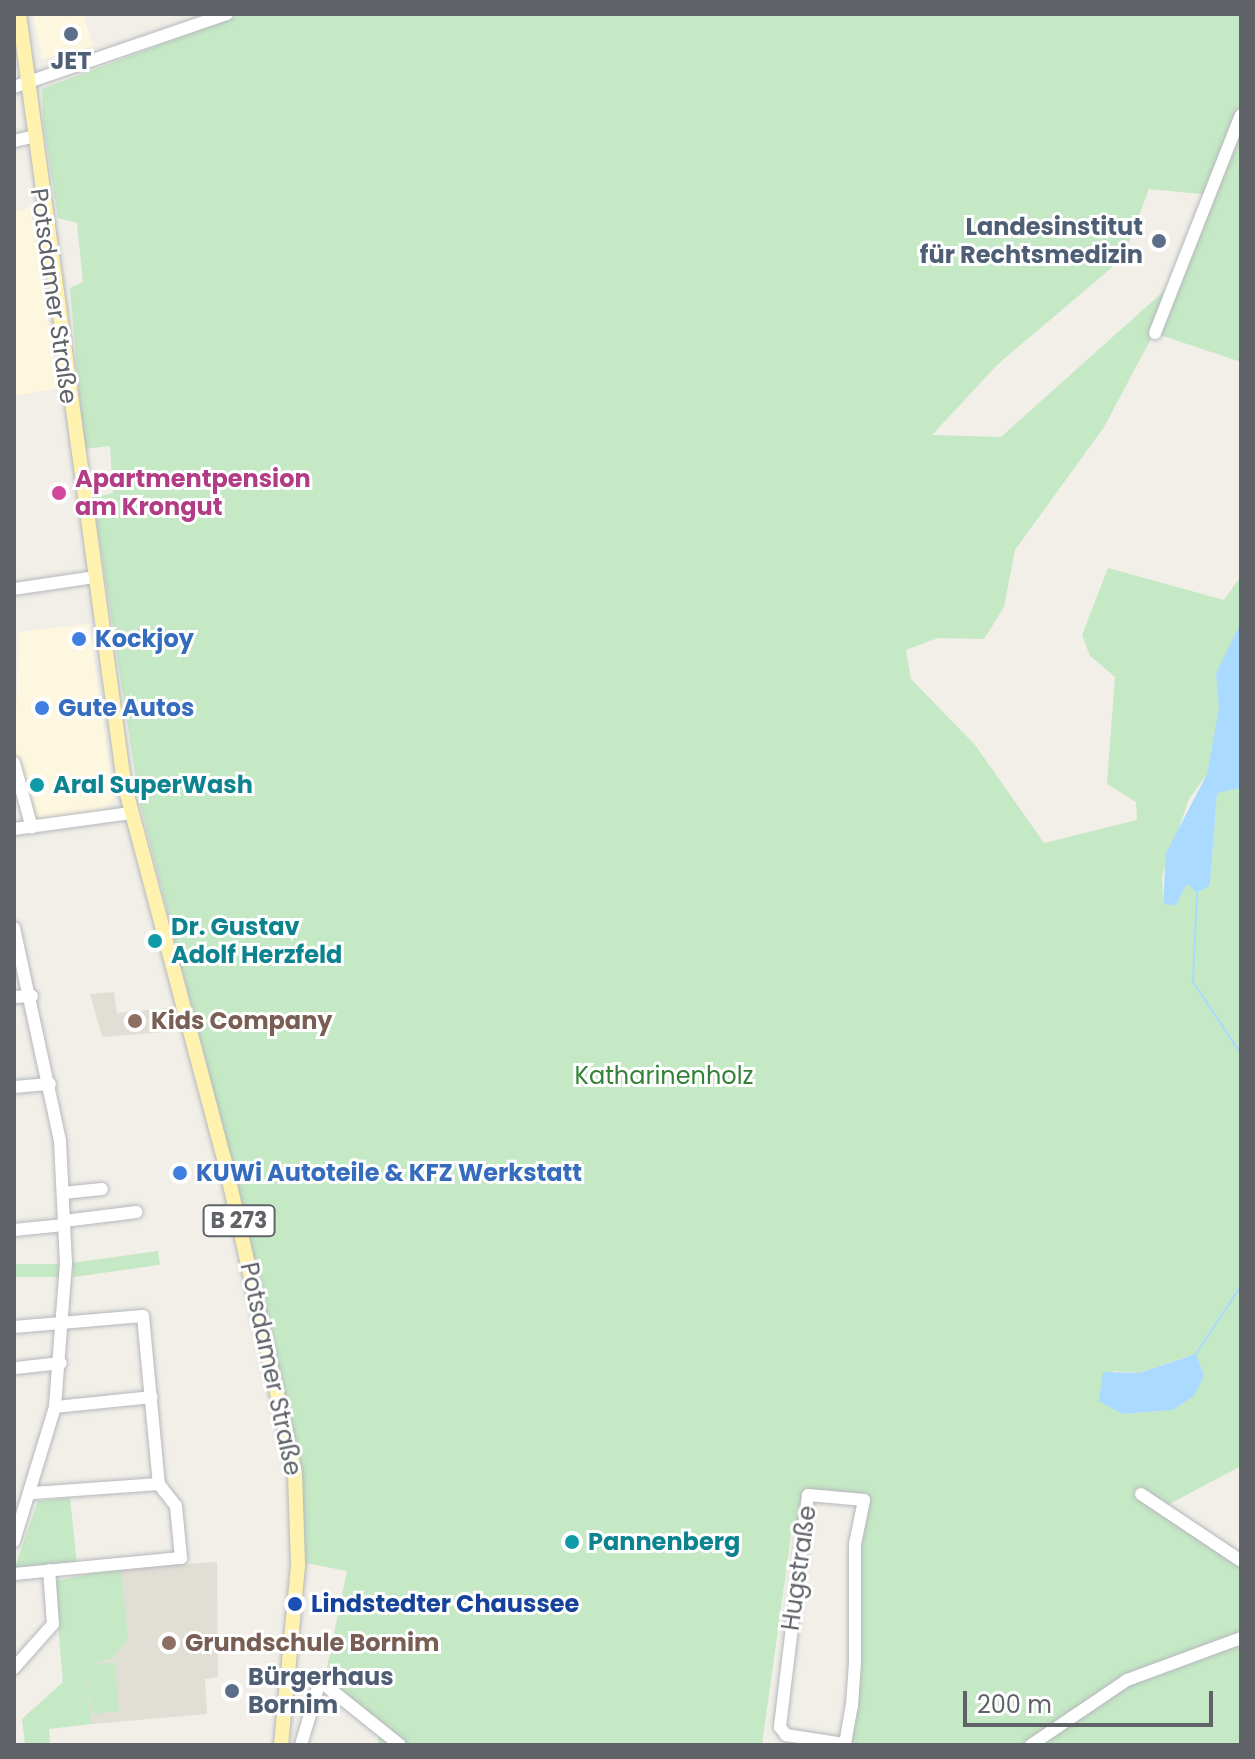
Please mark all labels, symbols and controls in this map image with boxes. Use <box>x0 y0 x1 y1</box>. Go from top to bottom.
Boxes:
marker: JET <box>62 25 80 43</box>
place label: JET <box>50 47 92 75</box>
street label: Potsdamer Straße <box>25 186 83 406</box>
place label: Landesinstitut für Rechtsmedizin <box>920 213 1143 269</box>
marker: Landesinstitut für Rechtsmedizin <box>1150 232 1168 250</box>
place label: Apartmentpension am Krongut <box>75 465 311 521</box>
marker: Apartmentpension am Krongut <box>50 484 68 502</box>
place label: Kockjoy <box>95 625 194 653</box>
marker: Kockjoy <box>70 630 88 648</box>
place label: Gute Autos <box>58 694 194 722</box>
marker: Gute Autos <box>33 699 51 717</box>
place label: Aral SuperWash <box>53 771 253 799</box>
marker: Aral SuperWash <box>28 776 46 794</box>
place label: Dr. Gustav Adolf Herzfeld <box>171 913 342 969</box>
marker: Dr. Gustav Adolf Herzfeld <box>146 932 164 950</box>
place label: Kids Company <box>151 1007 333 1035</box>
marker: Kids Company <box>126 1012 144 1030</box>
park label: Katharinenholz <box>575 1062 753 1090</box>
place label: KUWi Autoteile & KFZ Werkstatt <box>196 1159 582 1187</box>
marker: KUWi Autoteile & KFZ Werkstatt <box>171 1164 189 1182</box>
road number: B 273 <box>201 1203 277 1239</box>
street label: Potsdamer Straße <box>234 1260 308 1478</box>
street label: Hugstraße <box>776 1504 822 1632</box>
place label: Pannenberg <box>588 1528 740 1556</box>
marker: Pannenberg <box>563 1533 581 1551</box>
place label: Lindstedter Chaussee <box>311 1590 579 1618</box>
marker: Lindstedter Chaussee <box>286 1595 304 1613</box>
place label: Grundschule Bornim <box>185 1629 439 1657</box>
marker: Grundschule Bornim <box>160 1634 178 1652</box>
place label: Bürgerhaus Bornim <box>248 1663 394 1719</box>
scale bar <box>967 1675 1217 1725</box>
marker: Bürgerhaus Bornim <box>223 1682 241 1700</box>
text: 200 m <box>977 1688 1052 1721</box>

